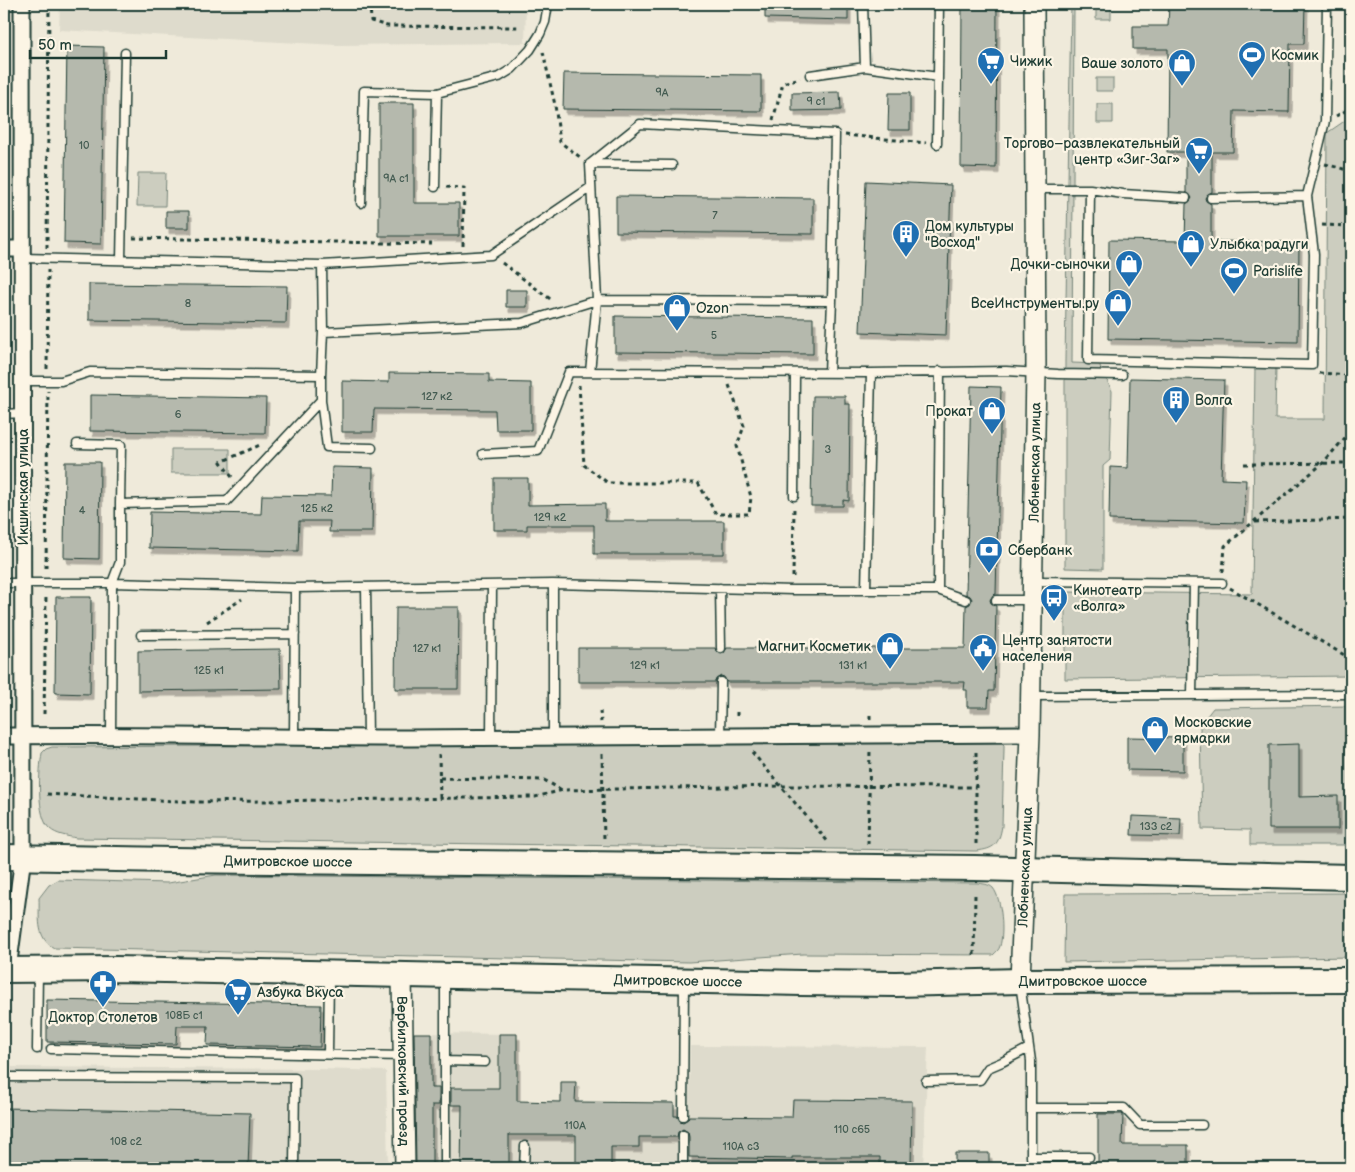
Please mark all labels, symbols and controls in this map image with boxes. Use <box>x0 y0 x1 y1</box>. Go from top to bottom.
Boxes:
scale bar <box>30 28 166 60</box>
text: 50 m <box>38 36 72 55</box>
sports icon: Космик <box>1237 40 1267 79</box>
supermarket icon: Чижик <box>976 46 1006 85</box>
place label: Космик <box>1271 47 1319 64</box>
shop icon: Ваше золото <box>1167 48 1197 87</box>
place label: Чижик <box>1010 53 1053 70</box>
place label: Ваше золото <box>1081 55 1163 72</box>
house number: 9А <box>655 86 669 99</box>
house number: 9 с1 <box>807 95 826 108</box>
place label: Торгово–развлекательный центр «Зиг-Заг» <box>1004 135 1180 168</box>
supermarket icon: Торгово–развлекательный центр «Зиг-Заг» <box>1184 136 1214 175</box>
house number: 10 <box>79 139 90 152</box>
house number: 9А с1 <box>383 172 409 185</box>
house number: 7 <box>712 209 718 222</box>
place label: Дом культуры "Восход" <box>925 218 1014 251</box>
building icon: Дом культуры "Восход" <box>891 219 921 258</box>
shop icon: Улыбка радуги <box>1176 229 1206 268</box>
place label: Улыбка радуги <box>1210 236 1309 253</box>
shop icon: Дочки-сыночки <box>1114 249 1144 288</box>
place label: Дочки-сыночки <box>1010 256 1110 273</box>
sports icon: Parislife <box>1219 256 1249 295</box>
place label: Parislife <box>1253 263 1303 280</box>
shop icon: ВсеИнструменты.ру <box>1103 288 1133 327</box>
shop icon: Ozon <box>662 293 692 332</box>
place label: ВсеИнструменты.ру <box>971 295 1100 312</box>
house number: 8 <box>185 297 191 310</box>
place label: Ozon <box>696 300 729 317</box>
house number: 5 <box>711 329 717 342</box>
building icon: Волга <box>1161 385 1191 424</box>
house number: 127 к2 <box>422 390 453 403</box>
place label: Волга <box>1195 392 1233 409</box>
shop icon: Прокат <box>977 396 1007 435</box>
street label: Лобненская улица <box>1025 401 1044 524</box>
place label: Прокат <box>925 403 973 420</box>
house number: 6 <box>175 408 182 421</box>
street label: Икшинская улица <box>15 428 32 545</box>
house number: 3 <box>825 443 832 456</box>
house number: 125 к2 <box>301 502 334 515</box>
house number: 4 <box>79 504 86 517</box>
house number: 129 к2 <box>534 511 567 524</box>
bank icon: Сбербанк <box>974 535 1004 574</box>
place label: Сбербанк <box>1008 542 1073 559</box>
place label: Кинотеатр «Волга» <box>1073 582 1142 615</box>
bus stop icon: Кинотеатр «Волга» <box>1039 583 1069 622</box>
shop icon: Магнит Косметик <box>875 631 905 670</box>
place label: Центр занятости населения <box>1002 632 1112 665</box>
public building icon: Центр занятости населения <box>968 633 998 672</box>
place label: Магнит Косметик <box>758 638 872 655</box>
house number: 127 к1 <box>413 642 441 655</box>
house number: 129 к1 <box>630 659 660 672</box>
house number: 131 к1 <box>839 659 867 672</box>
house number: 125 к1 <box>194 664 224 677</box>
place label: Московские ярмарки <box>1174 714 1252 747</box>
shop icon: Московские ярмарки <box>1140 715 1170 754</box>
street label: Лобненская улица <box>1014 806 1036 929</box>
house number: 133 с2 <box>1140 820 1173 833</box>
street label: Дмитровское шоссе <box>224 852 353 870</box>
pharmacy icon: Доктор Столетов <box>88 969 118 1008</box>
street label: Дмитровское шоссе <box>613 971 743 990</box>
street label: Дмитровское шоссе <box>1018 972 1147 990</box>
supermarket icon: Азбука Вкуса <box>223 977 253 1016</box>
place label: Азбука Вкуса <box>256 984 344 1001</box>
street label: Вербилковский проезд <box>394 996 413 1147</box>
place label: Доктор Столетов <box>48 1009 158 1026</box>
house number: 108Б с1 <box>165 1009 203 1022</box>
house number: 110А <box>564 1119 586 1132</box>
house number: 110 с65 <box>834 1123 870 1136</box>
house number: 108 с2 <box>110 1135 143 1148</box>
house number: 110А c3 <box>722 1140 760 1153</box>

